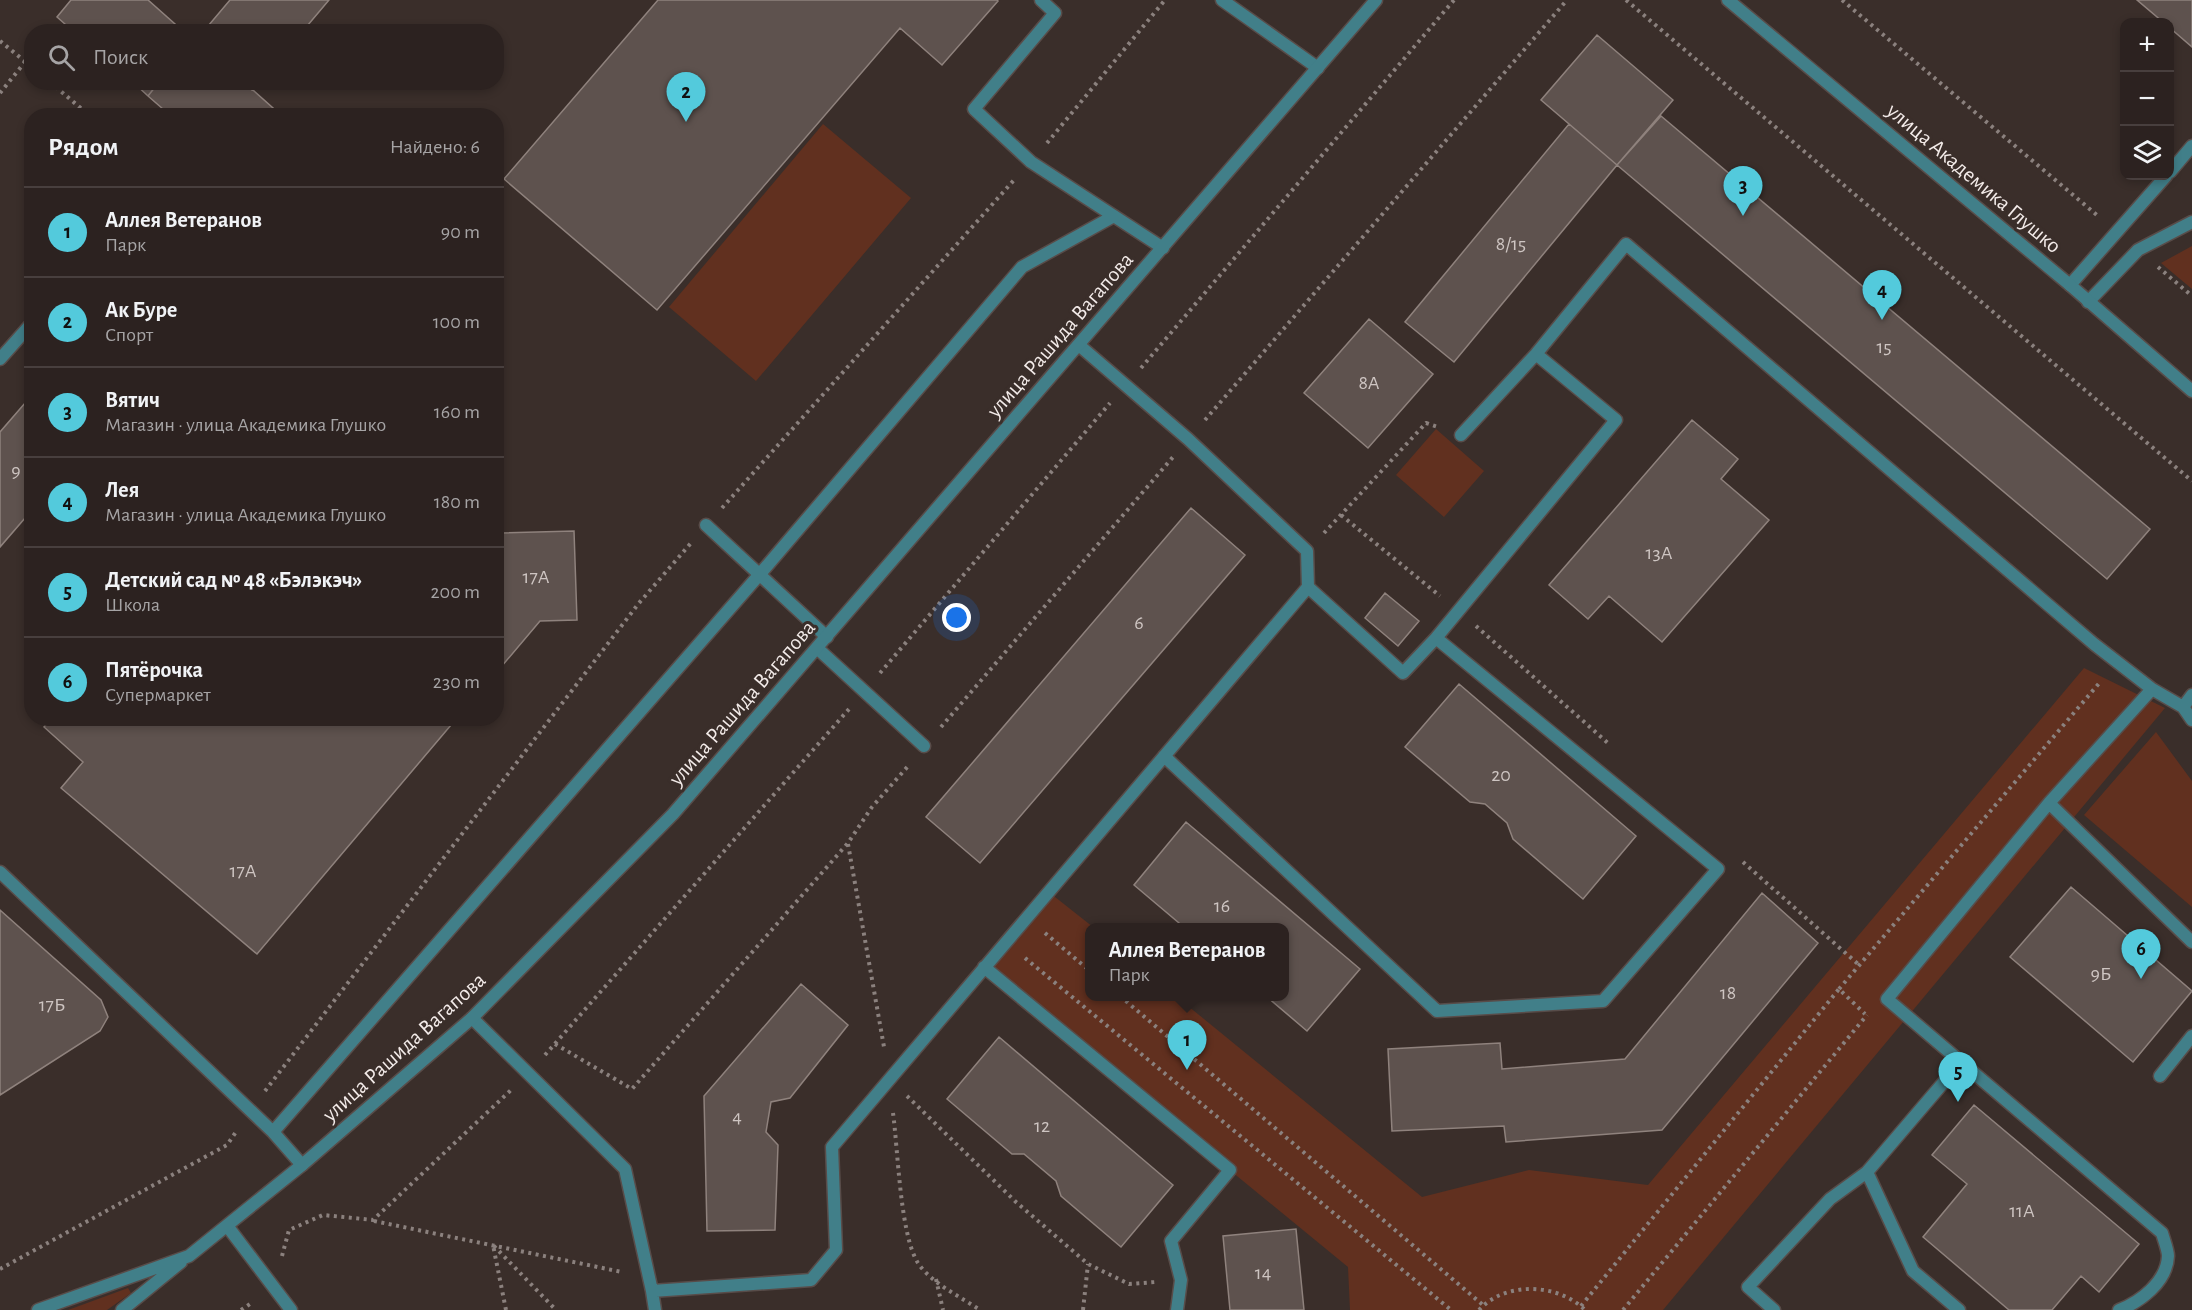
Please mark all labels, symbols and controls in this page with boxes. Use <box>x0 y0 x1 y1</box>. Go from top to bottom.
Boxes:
map controls <box>2120 18 2174 180</box>
button: + <box>2120 18 2174 72</box>
search box <box>24 24 504 90</box>
icon: search <box>45 41 78 74</box>
text: Поиск <box>93 46 148 68</box>
pin: 2 <box>666 72 706 122</box>
button: − <box>2120 72 2174 126</box>
street label: улица Академика Глушко <box>1882 98 2065 257</box>
button: layers <box>2120 126 2174 180</box>
text: Рядом <box>48 134 119 160</box>
text: Найдено: 6 <box>390 137 480 157</box>
pin: 3 <box>1724 166 1762 216</box>
text: Аллея Ветеранов <box>105 209 262 231</box>
text: 1 <box>64 222 71 242</box>
text: 90 m <box>441 222 480 242</box>
house number: 8/15 <box>1496 234 1526 254</box>
text: Парк <box>105 235 146 255</box>
street label: улица Рашида Вагапова <box>982 248 1137 422</box>
pin: 4 <box>1862 270 1902 320</box>
text: Ак Буре <box>105 299 177 321</box>
text: 2 <box>63 312 72 332</box>
text: 100 m <box>433 312 480 332</box>
text: Спорт <box>105 325 153 345</box>
house number: 15 <box>1876 337 1892 357</box>
house number: 8А <box>1358 373 1380 393</box>
text: Вятич <box>105 389 160 411</box>
text: 3 <box>63 402 72 422</box>
text: 160 m <box>434 402 480 422</box>
text: Магазин · улица Академика Глушко <box>105 415 386 435</box>
house number: 9 <box>11 461 21 481</box>
text: Лея <box>105 479 139 501</box>
text: 4 <box>62 492 73 512</box>
text: 180 m <box>434 492 480 512</box>
text: Магазин · улица Академика Глушко <box>105 505 386 525</box>
house number: 13А <box>1646 543 1673 563</box>
house number: 17А <box>523 567 550 587</box>
text: Детский сад № 48 «Бэлэкэч» <box>105 569 362 591</box>
text: 5 <box>63 582 72 602</box>
text: 200 m <box>430 582 480 602</box>
text: Школа <box>105 595 160 615</box>
your location <box>942 603 971 632</box>
house number: 6 <box>1134 613 1144 633</box>
street label: улица Рашида Вагапова <box>664 616 819 790</box>
text: Пятёрочка <box>105 659 203 681</box>
text: 6 <box>63 672 72 692</box>
text: 230 m <box>433 672 480 692</box>
text: Супермаркет <box>105 685 211 705</box>
house number: 20 <box>1491 765 1511 785</box>
house number: 17А <box>230 861 257 881</box>
house number: 16 <box>1214 896 1230 916</box>
popup <box>1085 923 1289 1001</box>
pin: 6 <box>2122 930 2160 979</box>
text: Аллея Ветеранов <box>1109 939 1265 961</box>
house number: 9Б <box>2091 964 2111 984</box>
text: Парк <box>1109 965 1150 985</box>
street label: улица Рашида Вагапова <box>318 968 490 1126</box>
house number: 18 <box>1720 983 1736 1003</box>
house number: 17Б <box>39 995 65 1015</box>
pin: 1 <box>1168 1020 1206 1070</box>
pin: 5 <box>1938 1052 1978 1102</box>
house number: 4 <box>732 1107 742 1127</box>
house number: 12 <box>1034 1116 1050 1136</box>
house number: 11А <box>2009 1201 2035 1221</box>
house number: 14 <box>1255 1263 1271 1283</box>

